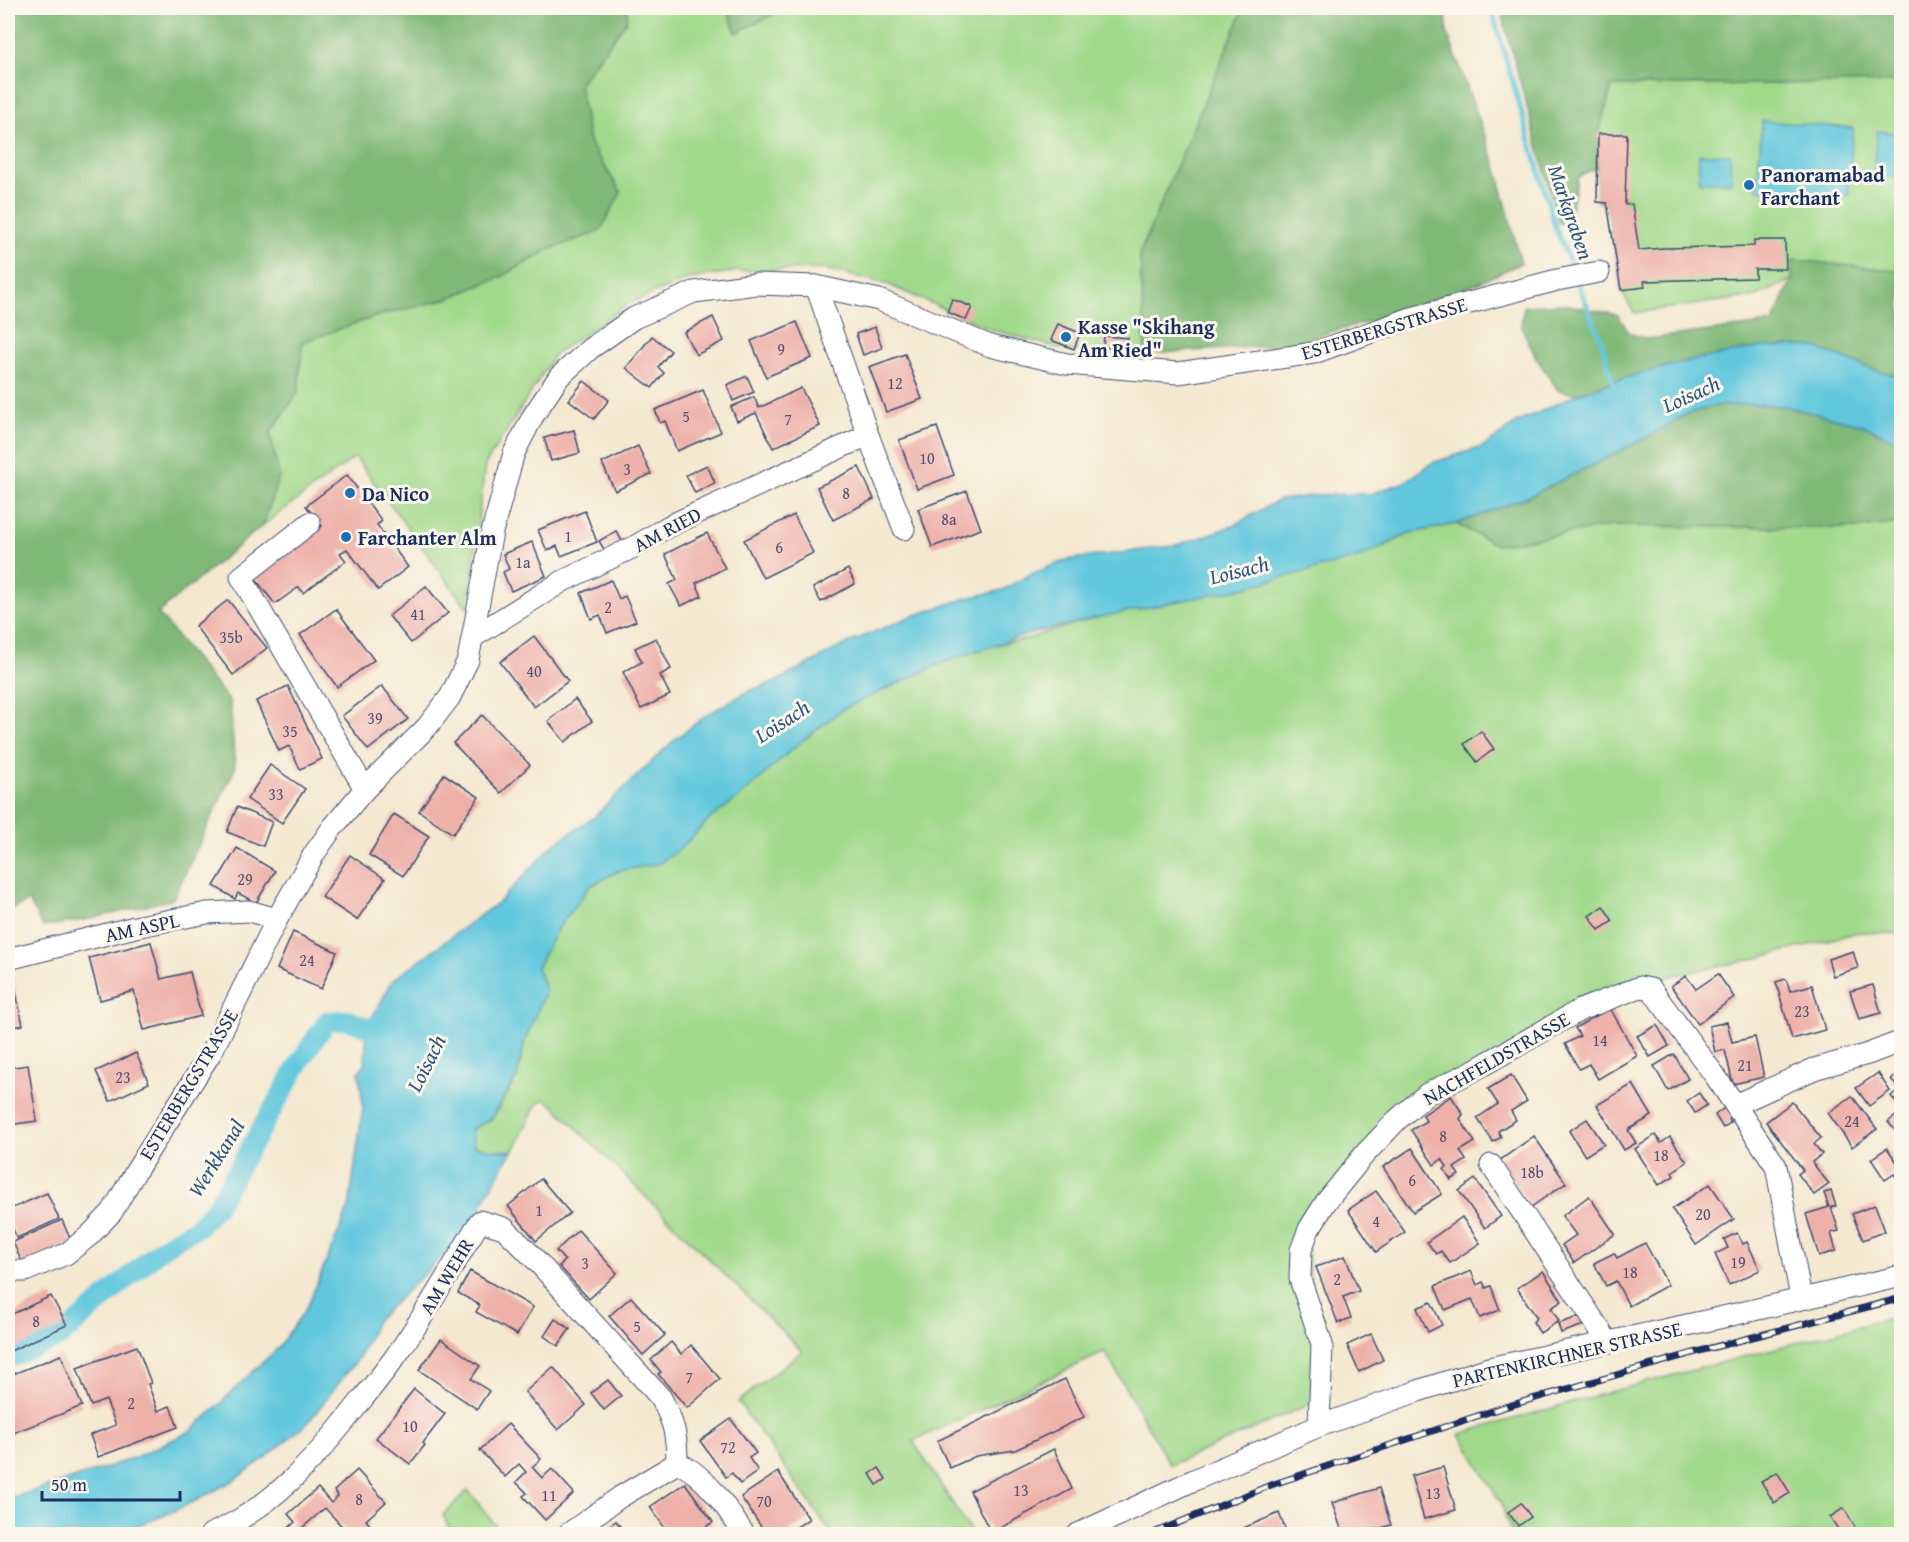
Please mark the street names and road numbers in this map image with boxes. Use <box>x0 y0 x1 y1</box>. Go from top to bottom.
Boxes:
street label: ESTERBERGSTRASSE <box>1298 289 1470 367</box>
street label: AM RIED <box>628 499 706 559</box>
street label: AM ASPL <box>102 905 182 949</box>
street label: ESTERBERGSTRASSE <box>131 1003 245 1165</box>
street label: NACHFELDSTRASSE <box>1417 1004 1575 1112</box>
street label: AM WEHR <box>412 1232 481 1320</box>
street label: PARTENKIRCHNER STRASSE <box>1450 1314 1684 1394</box>

